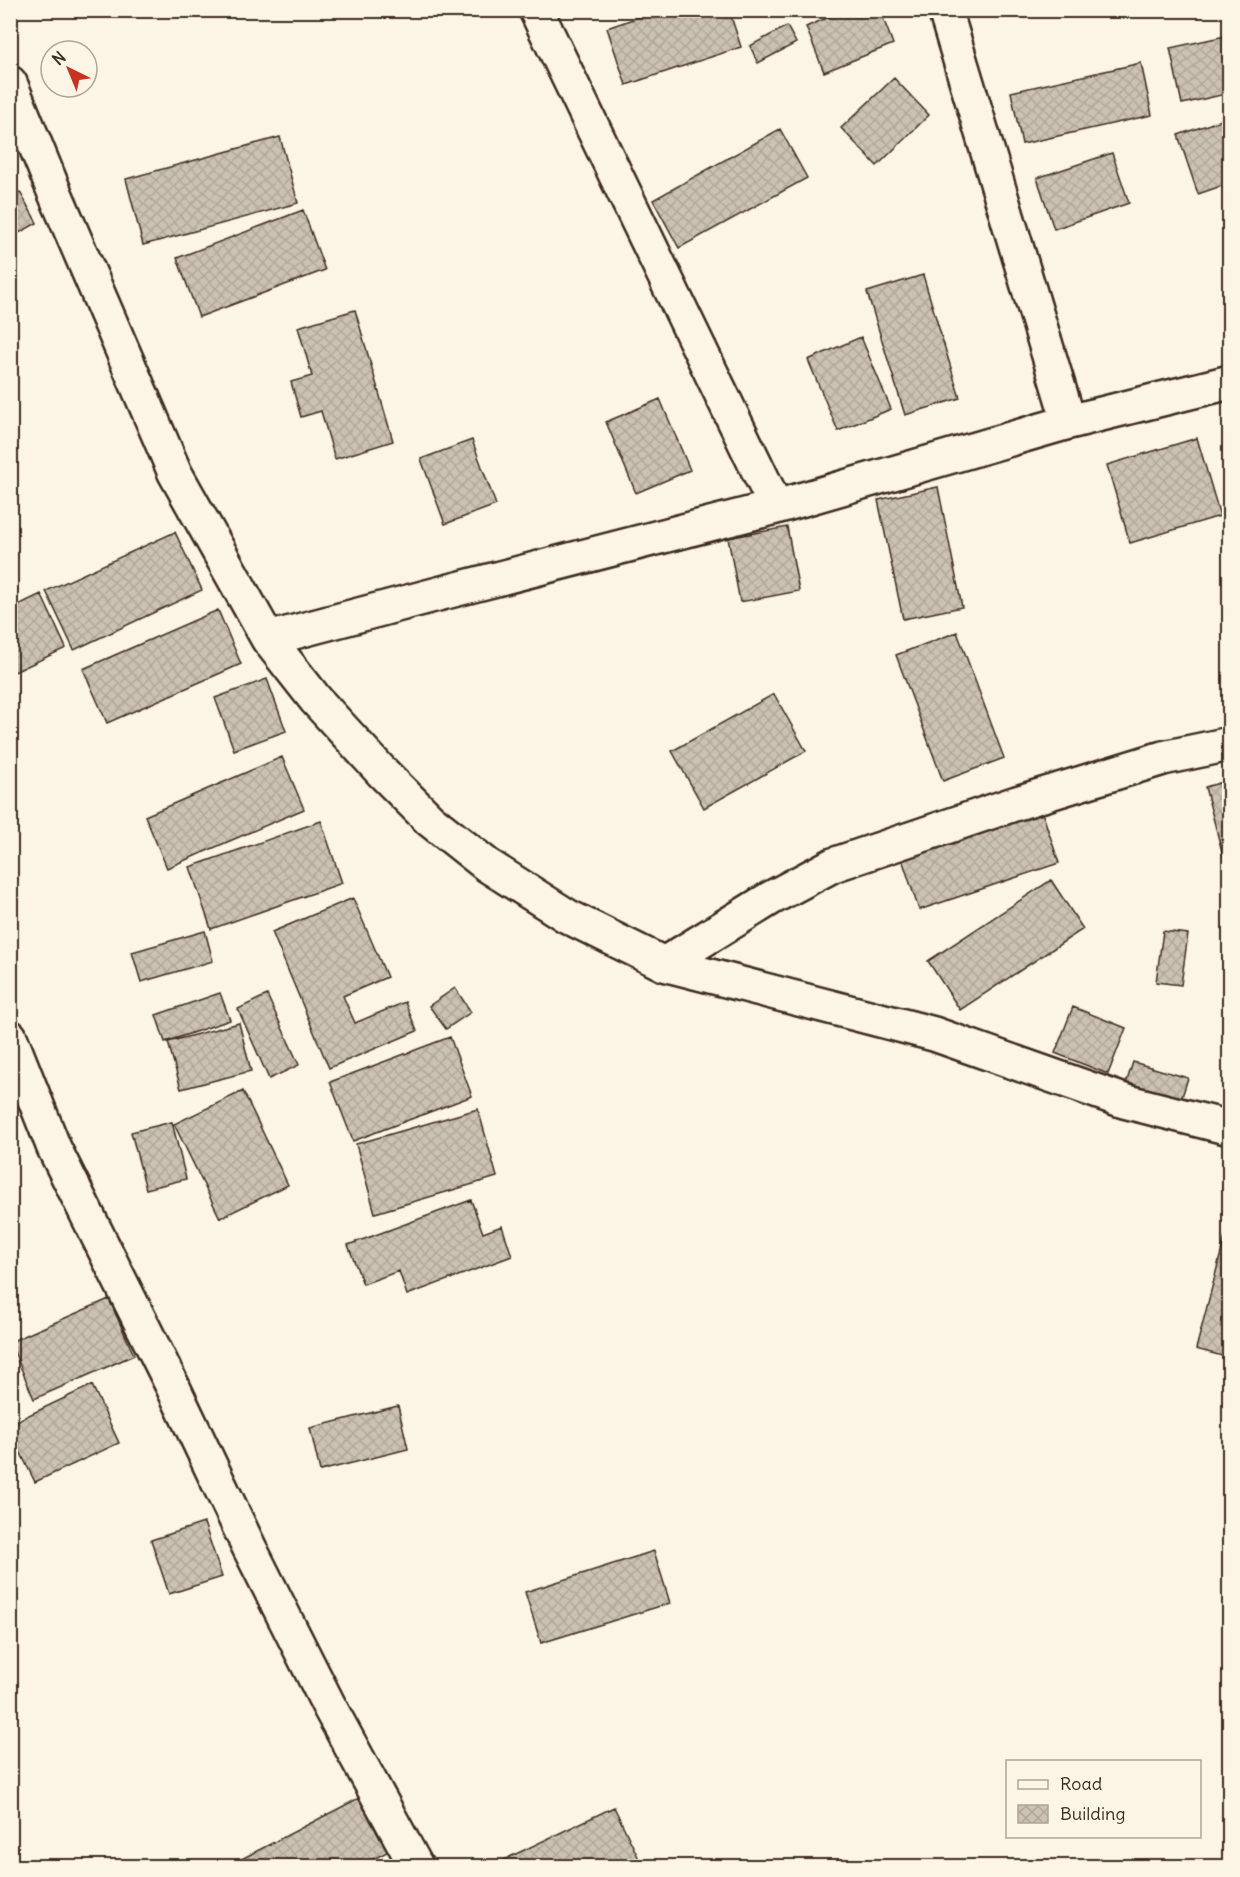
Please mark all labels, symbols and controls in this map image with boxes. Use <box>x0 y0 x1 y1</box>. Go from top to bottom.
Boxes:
north arrow <box>39 39 99 99</box>
text: N <box>48 47 70 69</box>
legend <box>1006 1760 1201 1838</box>
text: Road <box>1060 1772 1103 1795</box>
text: Building <box>1060 1802 1125 1825</box>

